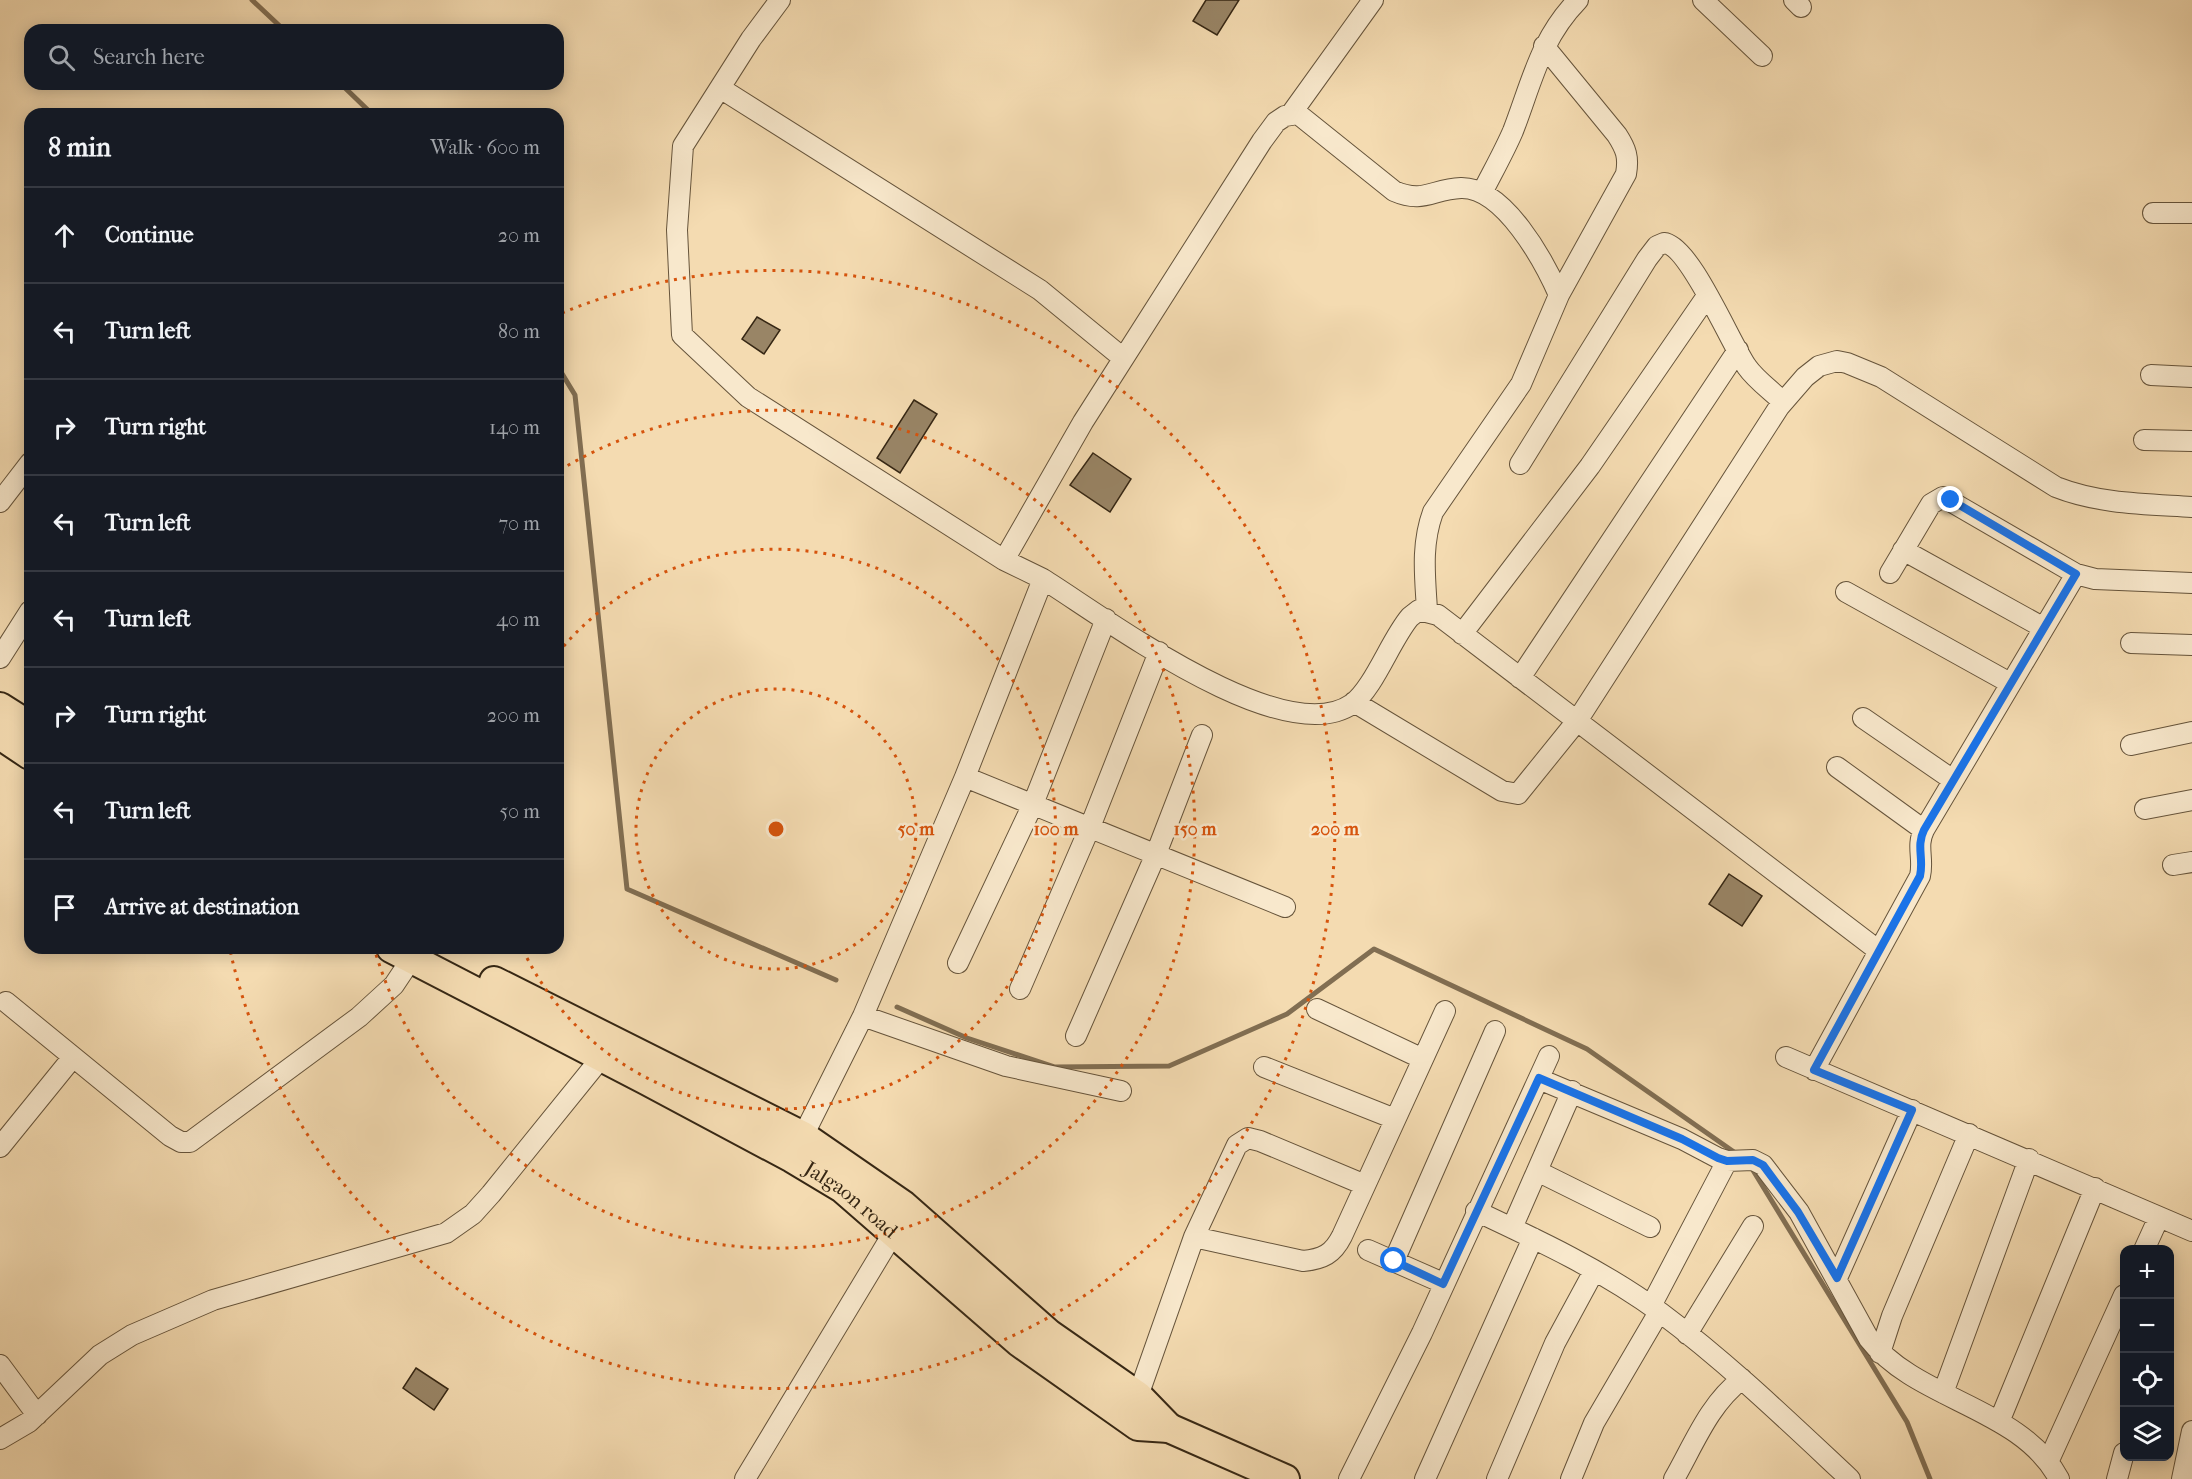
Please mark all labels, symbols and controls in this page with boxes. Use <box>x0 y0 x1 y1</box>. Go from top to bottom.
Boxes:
search box <box>24 24 564 90</box>
icon: search <box>45 41 78 74</box>
text: Search here <box>93 44 205 70</box>
text: 8 min <box>48 132 111 163</box>
text: Walk · 600 m <box>430 136 540 159</box>
icon: ahead <box>48 219 81 252</box>
text: Continue <box>105 222 194 248</box>
text: 20 m <box>498 224 540 247</box>
icon: left <box>48 315 81 348</box>
text: Turn left <box>105 318 191 344</box>
text: 80 m <box>498 320 540 343</box>
icon: right <box>48 411 81 444</box>
text: Turn right <box>105 414 206 440</box>
text: 140 m <box>489 416 540 439</box>
route end <box>1937 486 1963 512</box>
icon: left <box>48 507 81 540</box>
text: Turn left <box>105 510 191 536</box>
text: 70 m <box>498 512 540 535</box>
icon: left <box>48 603 81 636</box>
text: Turn left <box>105 606 191 632</box>
text: 40 m <box>496 608 540 631</box>
icon: right <box>48 699 81 732</box>
text: Turn right <box>105 702 206 728</box>
text: 200 m <box>487 704 540 727</box>
icon: left <box>48 795 81 828</box>
text: Turn left <box>105 798 191 824</box>
text: 50 m <box>499 800 540 823</box>
centre of rings <box>766 819 786 839</box>
text: 50 m <box>898 819 935 840</box>
text: 100 m <box>1033 819 1080 840</box>
text: 150 m <box>1174 819 1217 840</box>
text: 200 m <box>1311 819 1360 840</box>
icon: arrive <box>48 891 81 924</box>
text: Arrive at destination <box>105 894 299 920</box>
street label: Jalgaon road <box>798 1155 903 1243</box>
map controls <box>2120 1245 2174 1461</box>
button: + <box>2120 1245 2174 1299</box>
route start <box>1380 1247 1406 1273</box>
button: − <box>2120 1299 2174 1353</box>
button: locate <box>2120 1353 2174 1407</box>
button: layers <box>2120 1407 2174 1461</box>

